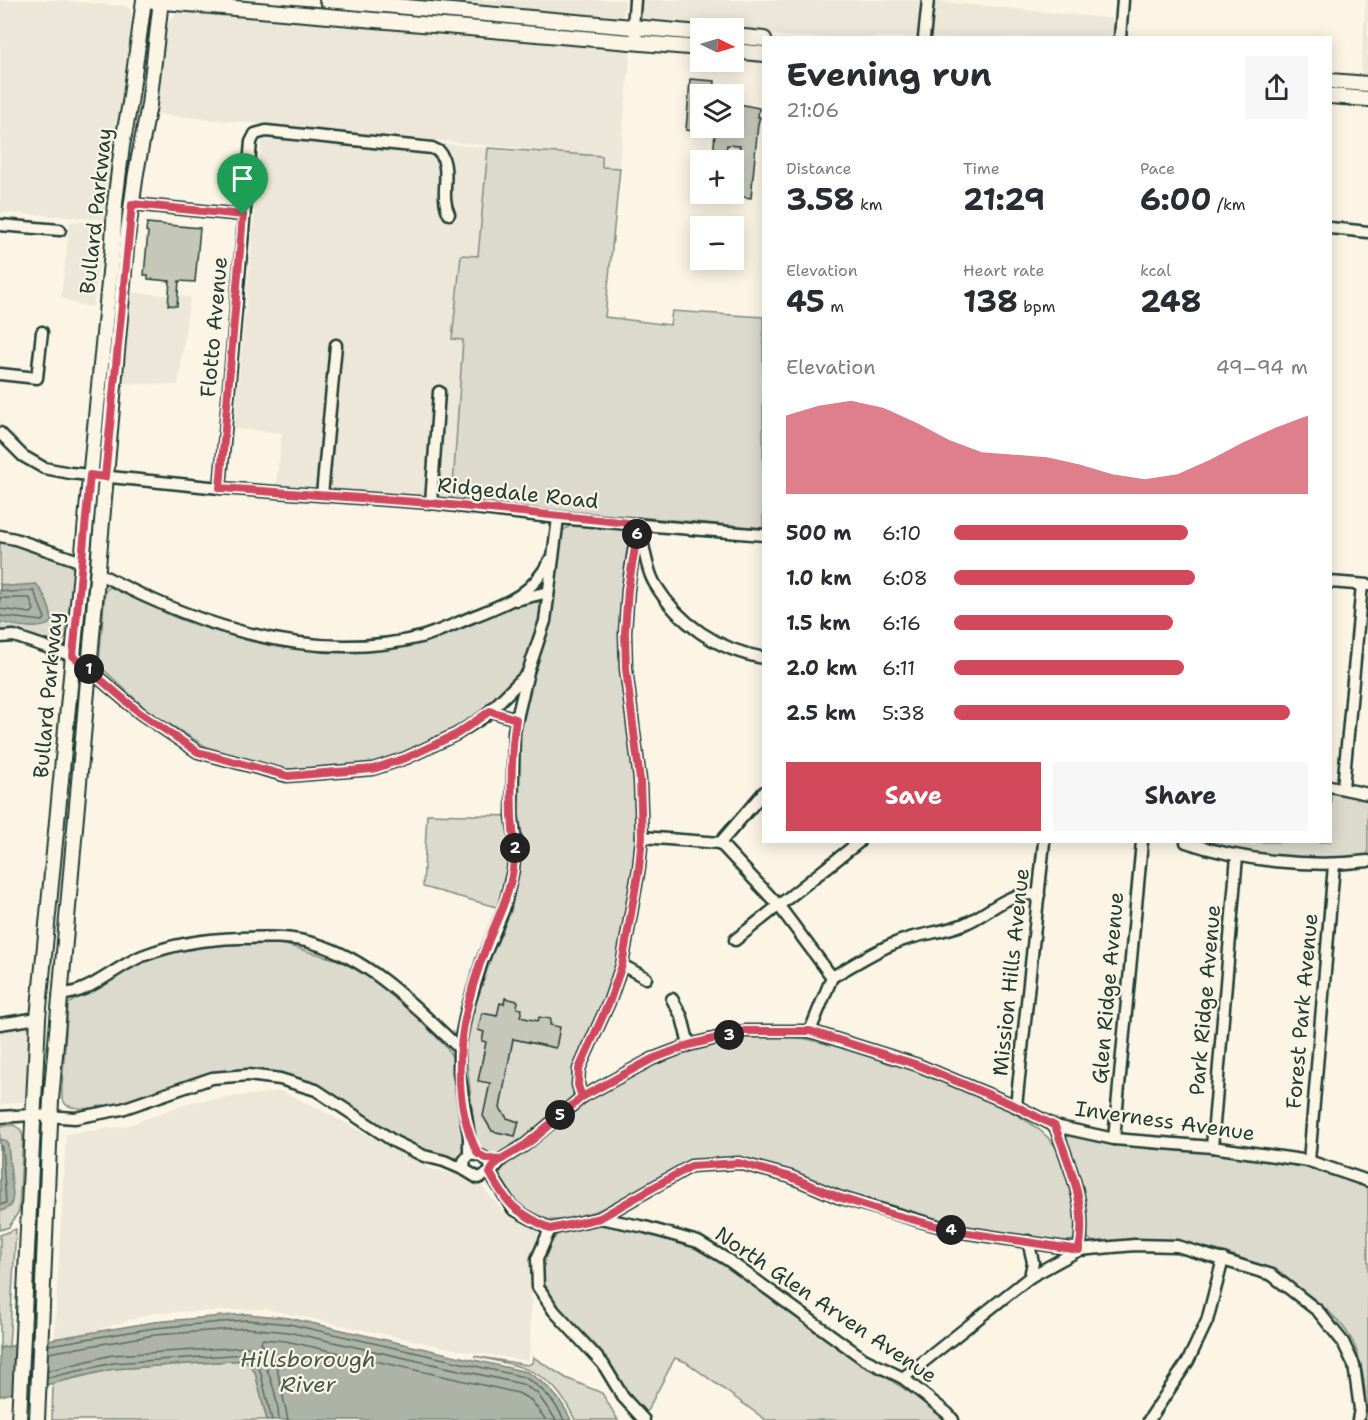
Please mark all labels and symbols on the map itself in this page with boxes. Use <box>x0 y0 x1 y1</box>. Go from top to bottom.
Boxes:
north arrow <box>690 18 744 72</box>
street label: Bullard Parkway <box>73 127 119 295</box>
pin <box>217 153 268 215</box>
street label: Flotto Avenue <box>194 255 234 399</box>
street label: Ridgedale Road <box>436 471 600 515</box>
pin: 6 <box>622 519 652 549</box>
street label: Bullard Parkway <box>27 611 69 779</box>
pin: 1 <box>74 654 104 684</box>
pin: 2 <box>500 833 530 863</box>
street label: Mission Hills Avenue <box>986 867 1036 1077</box>
street label: Glen Ridge Avenue <box>1086 891 1130 1085</box>
street label: Park Ridge Avenue <box>1183 904 1227 1096</box>
street label: Forest Park Avenue <box>1279 912 1325 1110</box>
pin: 3 <box>714 1020 744 1050</box>
street label: Inverness Avenue <box>1073 1095 1257 1147</box>
pin: 5 <box>545 1100 575 1130</box>
pin: 4 <box>936 1215 966 1245</box>
street label: North Glen Arven Avenue <box>710 1220 942 1390</box>
water label: Hillsborough River <box>240 1345 376 1399</box>

